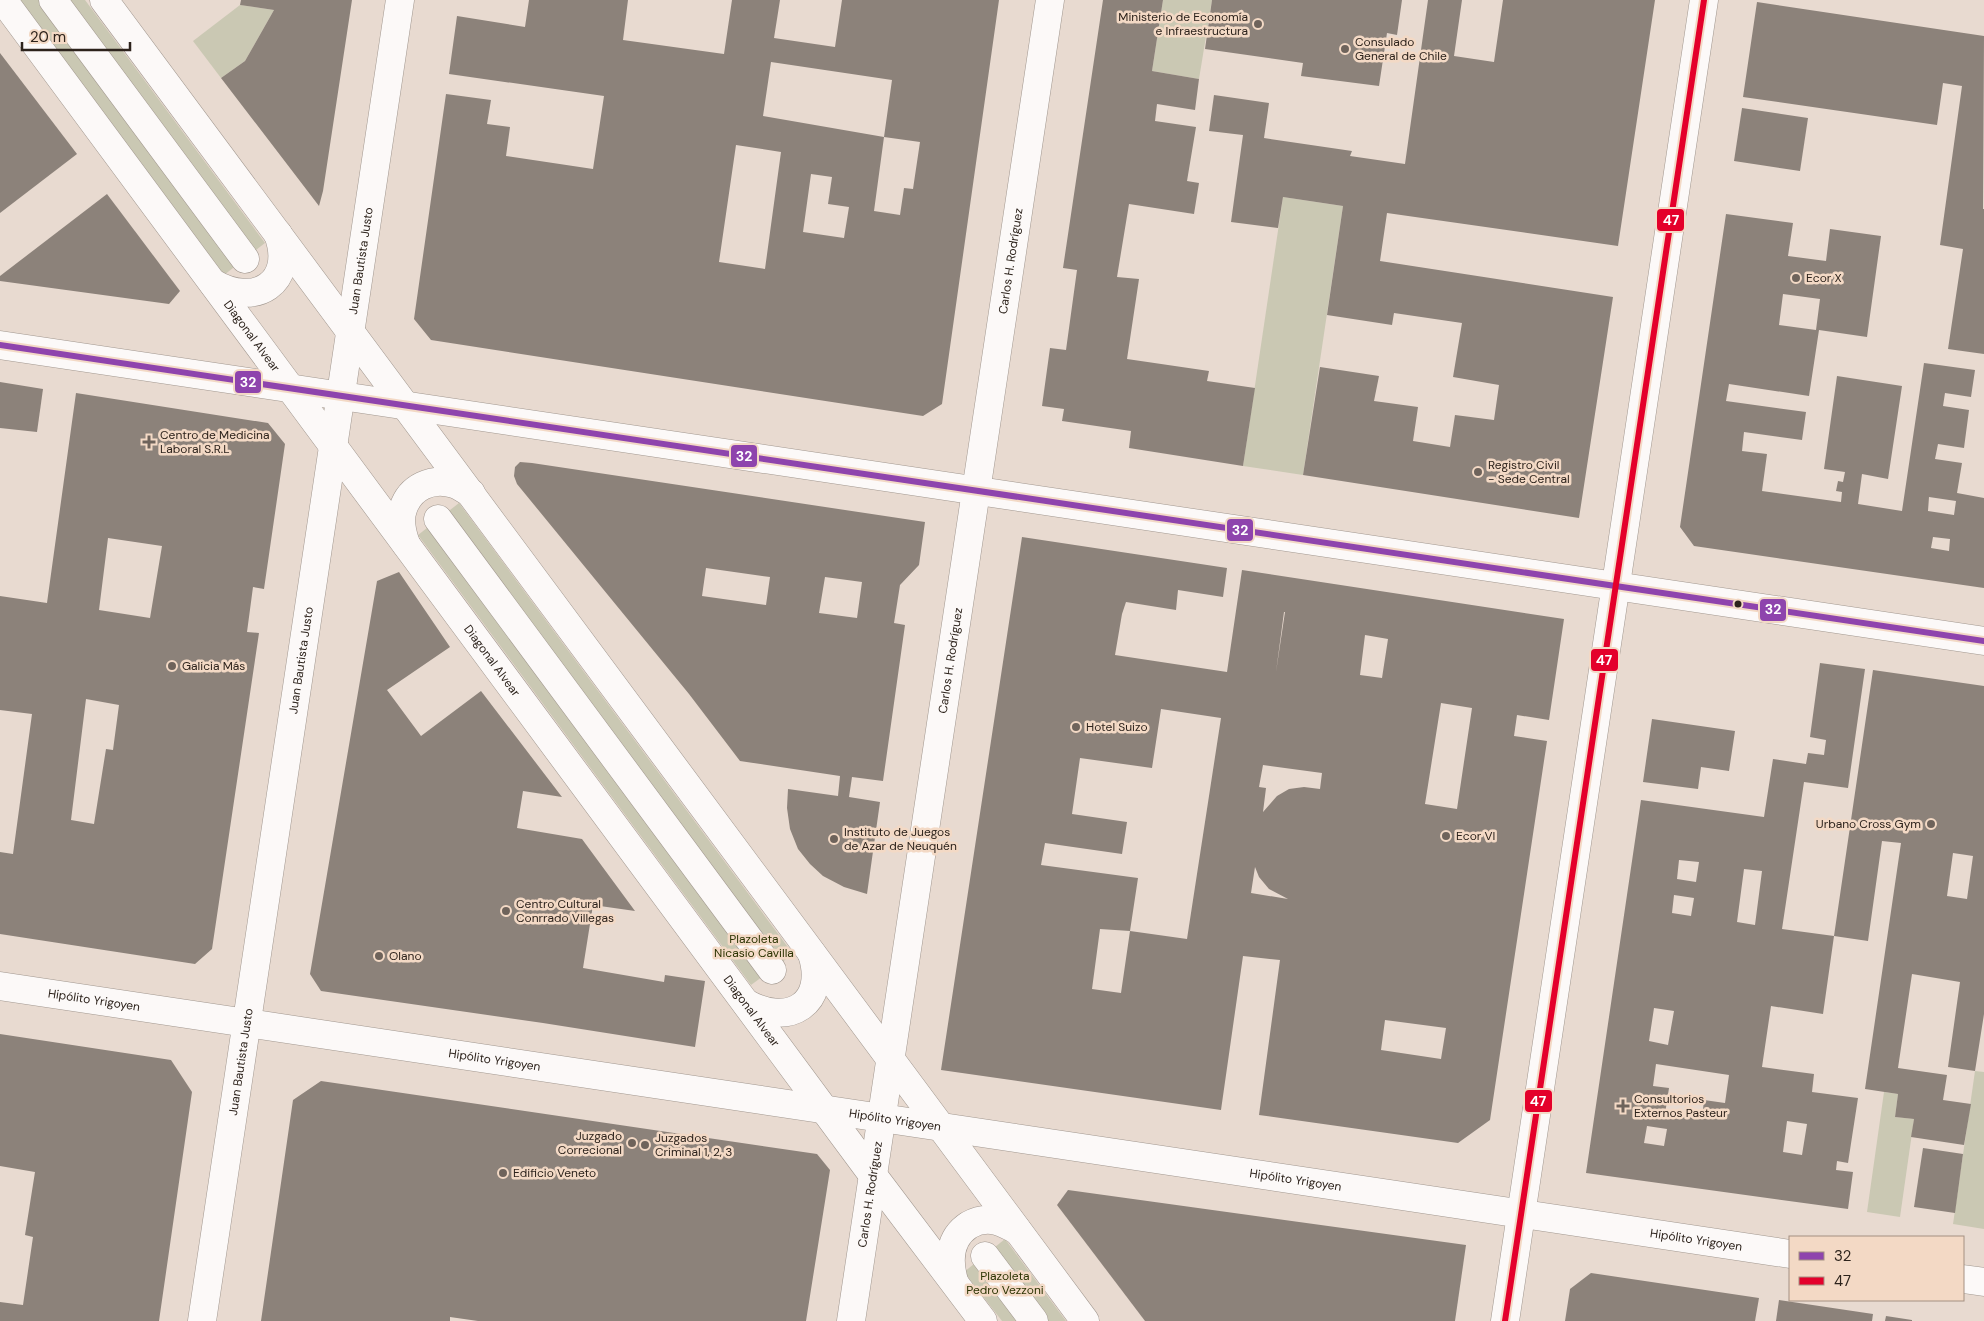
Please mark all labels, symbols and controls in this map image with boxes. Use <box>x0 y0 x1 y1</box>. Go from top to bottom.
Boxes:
place label: Ministerio de Economía e Infraestructura <box>1118 9 1248 39</box>
marker: Ministerio de Economía e Infraestructura <box>1252 18 1264 30</box>
scale bar <box>22 20 130 52</box>
text: 20 m <box>30 27 66 47</box>
place label: Consulado General de Chile <box>1355 34 1447 64</box>
marker: Consulado General de Chile <box>1339 43 1351 55</box>
street label: Juan Bautista Justo <box>345 206 377 316</box>
street label: Carlos H. Rodríguez <box>995 207 1027 315</box>
line badge: 47 <box>1656 208 1685 232</box>
text: 47 <box>1663 211 1680 229</box>
place label: Ecor X <box>1806 270 1842 286</box>
marker: Ecor X <box>1790 272 1802 284</box>
street label: Diagonal Alvear <box>220 297 284 375</box>
line badge: 32 <box>234 370 262 394</box>
text: 32 <box>240 373 256 391</box>
place label: Centro de Medicina Laboral S.R.L <box>160 427 270 457</box>
marker: Centro de Medicina Laboral S.R.L <box>142 435 156 449</box>
line badge: 32 <box>730 444 758 468</box>
text: 32 <box>736 447 752 465</box>
place label: Registro Civil - Sede Central <box>1488 457 1570 487</box>
marker: Registro Civil - Sede Central <box>1472 466 1484 478</box>
line badge: 32 <box>1226 518 1254 542</box>
text: 32 <box>1232 521 1248 539</box>
line badge: 32 <box>1759 598 1787 622</box>
unlabelled marker <box>1733 599 1743 609</box>
text: 32 <box>1765 600 1781 618</box>
street label: Juan Bautista Justo <box>285 606 317 715</box>
street label: Carlos H. Rodríguez <box>935 606 966 715</box>
street label: Diagonal Alvear <box>460 622 524 700</box>
line badge: 47 <box>1590 648 1619 672</box>
text: 47 <box>1596 651 1613 669</box>
place label: Galicia Más <box>182 658 245 674</box>
marker: Galicia Más <box>166 660 178 672</box>
place label: Hotel Suizo <box>1086 719 1148 735</box>
marker: Hotel Suizo <box>1070 721 1082 733</box>
place label: Urbano Cross Gym <box>1816 816 1921 832</box>
marker: Urbano Cross Gym <box>1925 818 1937 830</box>
place label: Instituto de Juegos de Azar de Neuquén <box>844 824 957 854</box>
place label: Ecor VI <box>1456 828 1495 844</box>
marker: Ecor VI <box>1440 830 1452 842</box>
marker: Instituto de Juegos de Azar de Neuquén <box>828 833 840 845</box>
place label: Centro Cultural Conrrado Villegas <box>516 896 614 926</box>
marker: Centro Cultural Conrrado Villegas <box>500 905 512 917</box>
park label: Plazoleta Nicasio Cavilla <box>714 931 794 961</box>
place label: Olano <box>389 948 422 964</box>
marker: Olano <box>373 950 385 962</box>
street label: Diagonal Alvear <box>720 972 784 1051</box>
street label: Hipólito Yrigoyen <box>47 985 141 1015</box>
street label: Juan Bautista Justo <box>225 1007 257 1117</box>
street label: Hipólito Yrigoyen <box>447 1045 542 1075</box>
line badge: 47 <box>1524 1089 1553 1113</box>
place label: Consultorios Externos Pasteur <box>1634 1091 1728 1121</box>
text: 47 <box>1530 1092 1547 1110</box>
marker: Consultorios Externos Pasteur <box>1616 1099 1630 1113</box>
street label: Hipólito Yrigoyen <box>848 1105 942 1135</box>
place label: Juzgado Correcional <box>558 1128 622 1158</box>
place label: Juzgados Criminal 1, 2, 3 <box>655 1130 732 1160</box>
marker: Juzgado Correcional <box>626 1137 638 1149</box>
marker: Juzgados Criminal 1, 2, 3 <box>639 1139 651 1151</box>
street label: Carlos H. Rodríguez <box>854 1140 886 1248</box>
place label: Edificio Veneto <box>513 1165 596 1181</box>
street label: Hipólito Yrigoyen <box>1248 1165 1343 1195</box>
marker: Edificio Veneto <box>497 1167 509 1179</box>
street label: Hipólito Yrigoyen <box>1649 1225 1743 1255</box>
legend <box>1789 1236 1964 1301</box>
text: 32 <box>1834 1246 1852 1266</box>
park label: Plazoleta Pedro Vezzoni <box>966 1268 1044 1298</box>
text: 47 <box>1834 1271 1851 1291</box>

